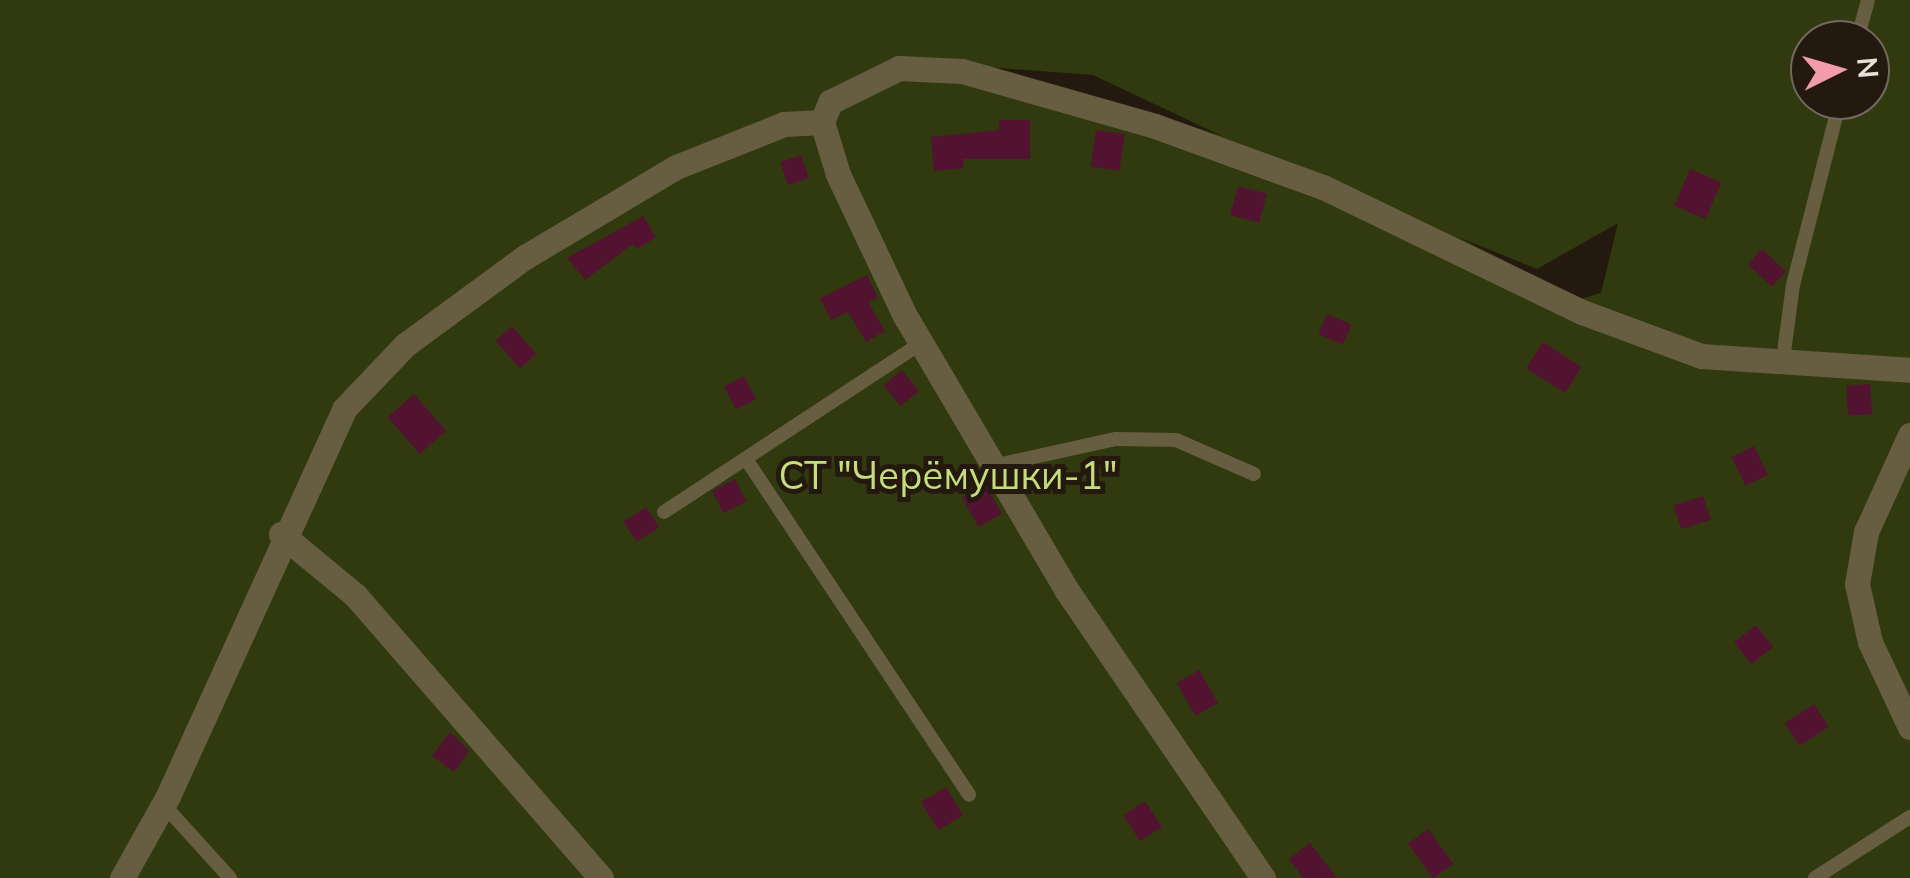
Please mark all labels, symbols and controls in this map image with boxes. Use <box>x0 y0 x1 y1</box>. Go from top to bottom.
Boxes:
north arrow <box>1790 20 1890 120</box>
text: N <box>1850 55 1887 80</box>
park label: СТ "Черёмушки-1" <box>778 453 1118 499</box>

